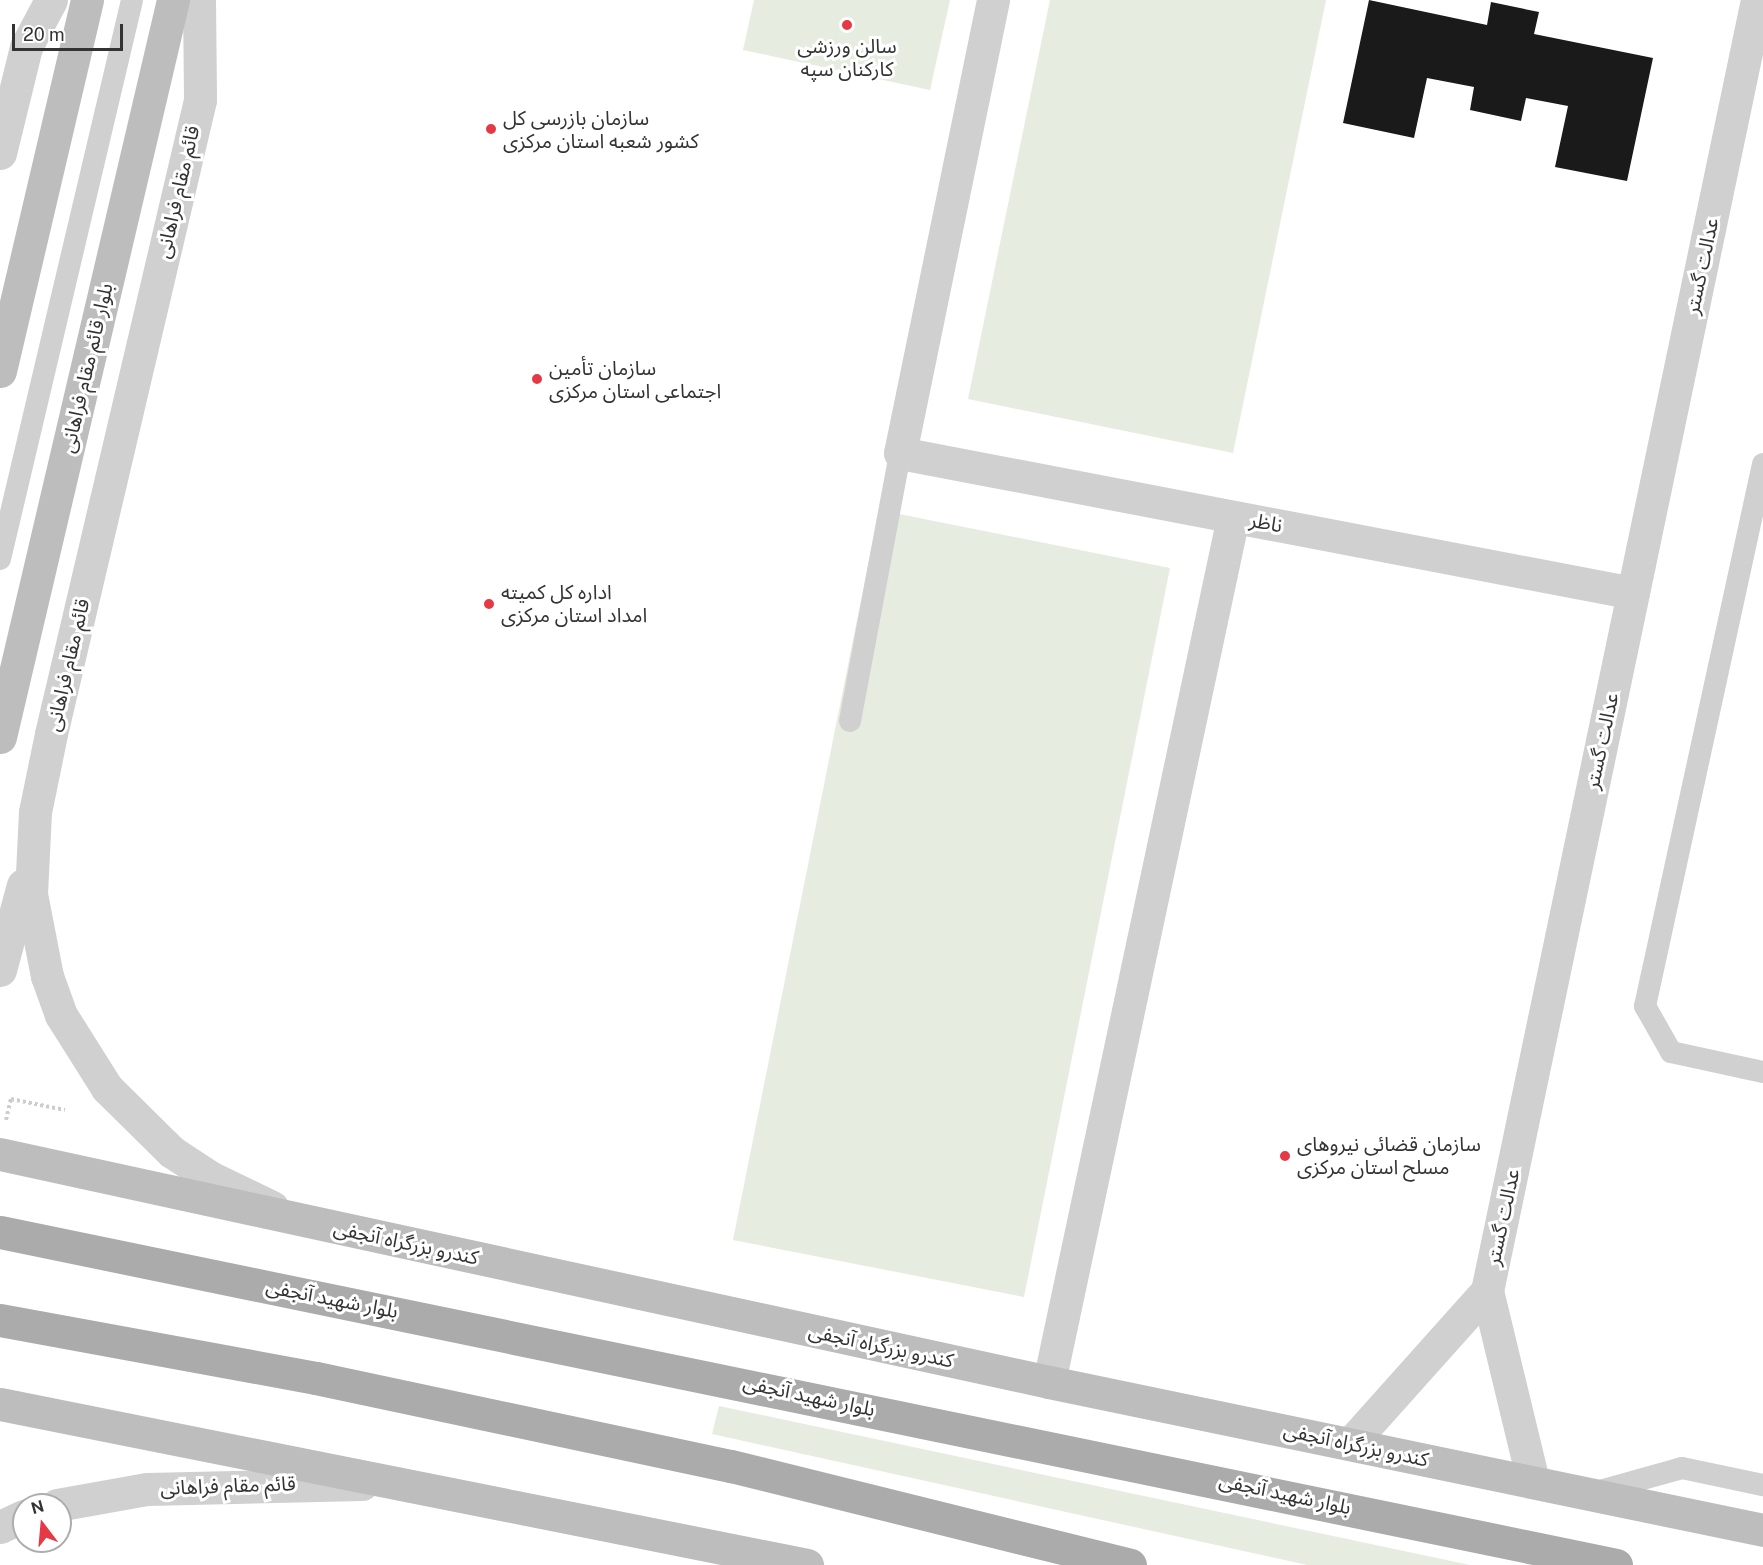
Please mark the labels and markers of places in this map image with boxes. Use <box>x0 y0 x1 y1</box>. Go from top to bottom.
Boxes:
marker: سالن ورزشی کارکنان سپه <box>840 18 854 32</box>
place label: سالن ورزشی کارکنان سپه <box>797 35 897 82</box>
place label: سازمان بازرسی کل کشور شعبه استان مرکزی <box>503 106 699 153</box>
marker: سازمان بازرسی کل کشور شعبه استان مرکزی <box>484 122 498 136</box>
place label: سازمان تأمین اجتماعی استان مرکزی <box>549 356 721 403</box>
marker: سازمان تأمین اجتماعی استان مرکزی <box>530 372 544 386</box>
place label: اداره کل کمیته امداد استان مرکزی <box>501 580 647 627</box>
marker: اداره کل کمیته امداد استان مرکزی <box>482 597 496 611</box>
place label: سازمان قضائی نیروهای مسلح استان مرکزی <box>1297 1132 1481 1179</box>
marker: سازمان قضائی نیروهای مسلح استان مرکزی <box>1278 1149 1292 1163</box>

